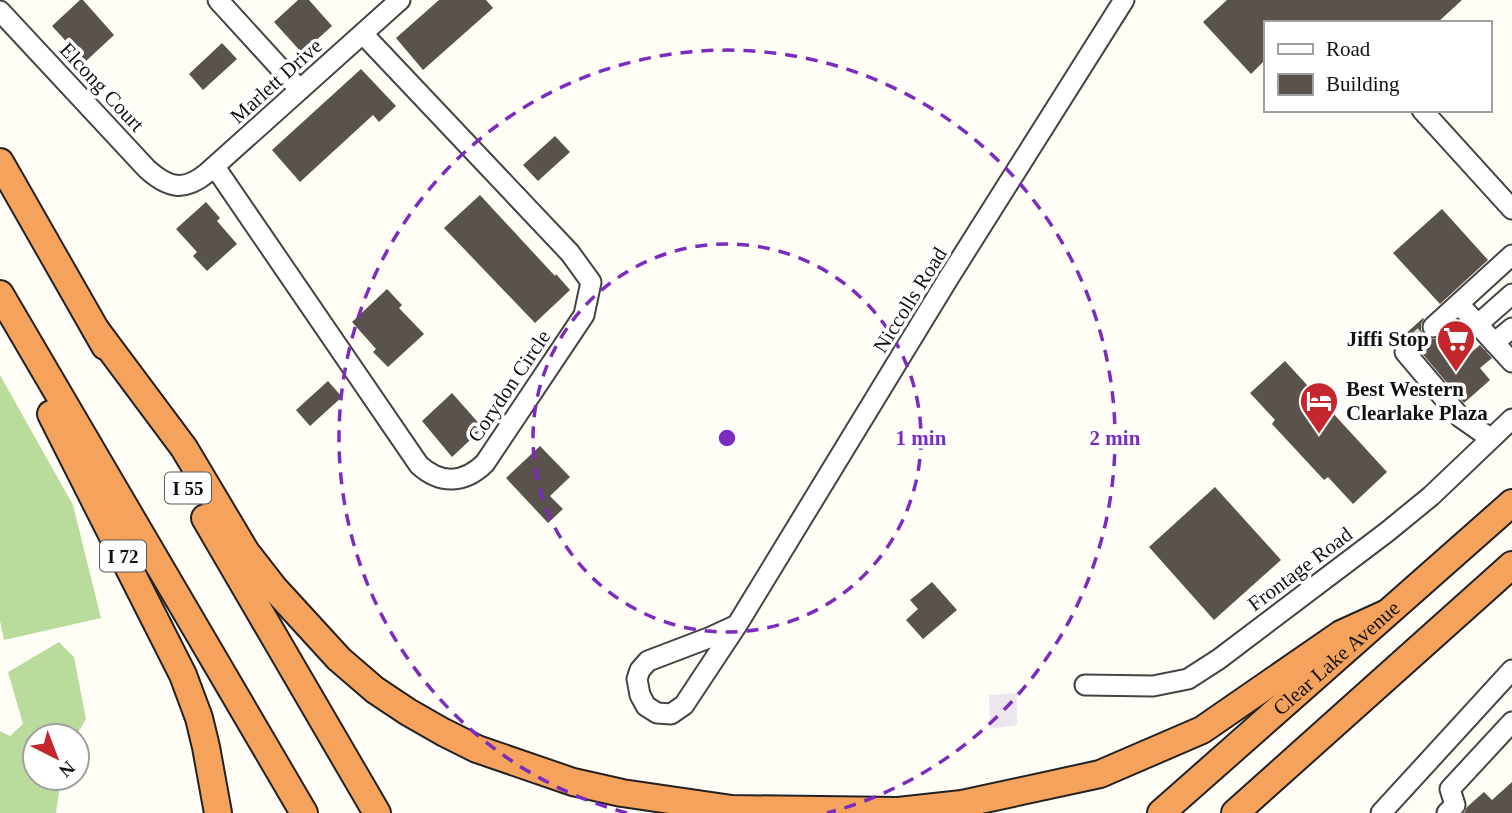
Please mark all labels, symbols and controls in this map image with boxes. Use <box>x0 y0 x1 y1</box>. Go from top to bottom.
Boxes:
legend <box>1264 21 1491 112</box>
street label: Marlett Drive <box>225 34 327 128</box>
text: Road <box>1326 37 1371 61</box>
street label: Elcong Court <box>55 38 149 136</box>
text: Building <box>1326 72 1400 96</box>
street label: Niccolls Road <box>868 243 952 357</box>
supermarket icon: Jiffi Stop <box>1435 318 1477 373</box>
street label: Corydon Circle <box>463 325 555 447</box>
place label: Jiffi Stop <box>1347 327 1429 351</box>
place label: Best Western Clearlake Plaza <box>1346 377 1488 425</box>
hotel icon: Best Western Clearlake Plaza <box>1298 380 1340 435</box>
centre of rings <box>715 426 739 450</box>
text: 1 min <box>896 426 947 450</box>
text: 2 min <box>1090 426 1141 450</box>
road number: I 55 <box>165 472 211 503</box>
street label: Frontage Road <box>1243 522 1357 616</box>
road number: I 72 <box>100 540 146 572</box>
street label: Clear Lake Avenue <box>1268 596 1405 720</box>
north arrow <box>21 722 91 792</box>
text: N <box>55 757 79 782</box>

